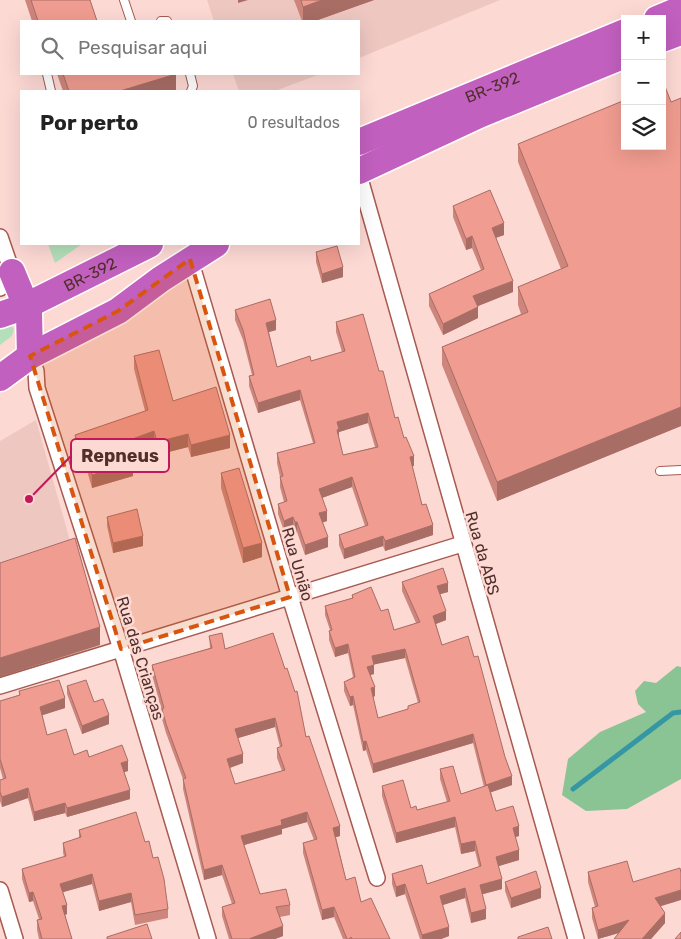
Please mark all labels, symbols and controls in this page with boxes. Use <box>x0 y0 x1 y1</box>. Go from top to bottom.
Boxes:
map controls <box>621 15 666 150</box>
button: + <box>621 15 666 60</box>
search box <box>20 20 360 75</box>
icon: search <box>38 34 66 62</box>
text: Pesquisar aqui <box>78 36 207 59</box>
button: − <box>621 60 666 105</box>
street label: BR-392 <box>462 68 522 107</box>
button: layers <box>621 105 666 150</box>
text: Por perto <box>40 110 138 135</box>
text: 0 resultados <box>247 113 340 132</box>
street label: BR-392 <box>61 253 120 296</box>
callout: Repneus <box>71 439 169 472</box>
text: Repneus <box>81 445 159 467</box>
street label: Rua da ABS <box>462 509 504 597</box>
street label: Rua União <box>278 525 317 603</box>
street label: Rua das Crianças <box>113 594 168 722</box>

